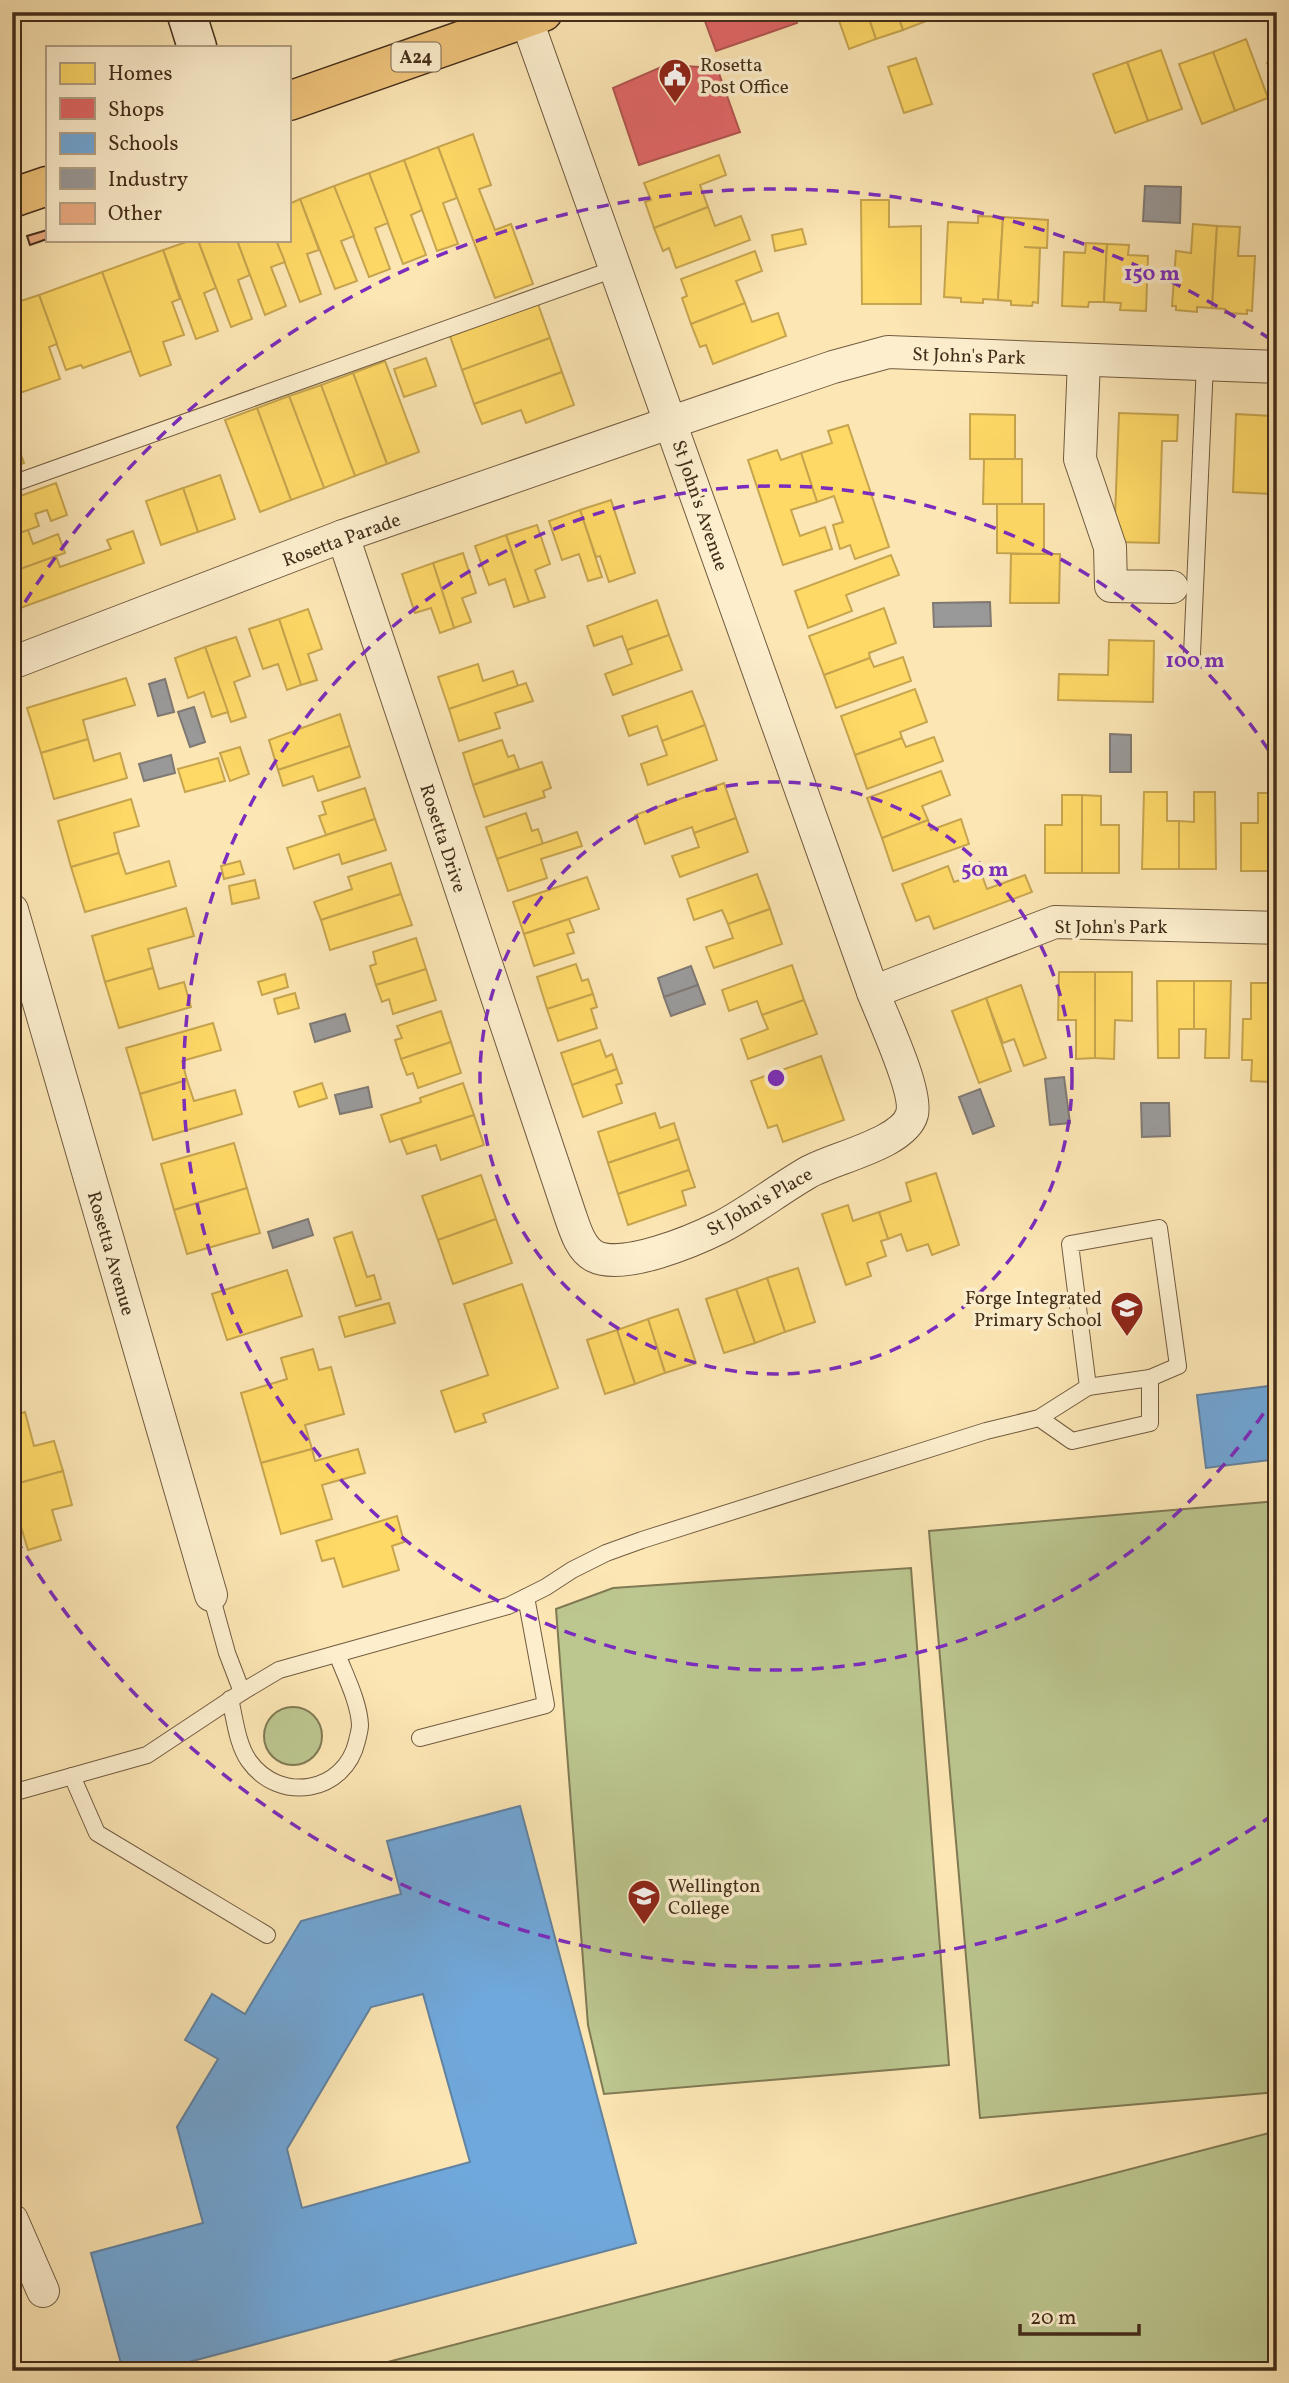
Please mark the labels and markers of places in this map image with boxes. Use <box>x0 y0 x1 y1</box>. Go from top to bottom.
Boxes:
place label: Rosetta Post Office <box>700 53 789 101</box>
public building icon: Rosetta Post Office <box>656 56 694 105</box>
centre of rings <box>764 1066 788 1090</box>
place label: Forge Integrated Primary School <box>965 1286 1102 1334</box>
school or university icon: Forge Integrated Primary School <box>1108 1289 1146 1338</box>
place label: Wellington College <box>668 1874 761 1922</box>
school or university icon: Wellington College <box>625 1877 663 1926</box>

